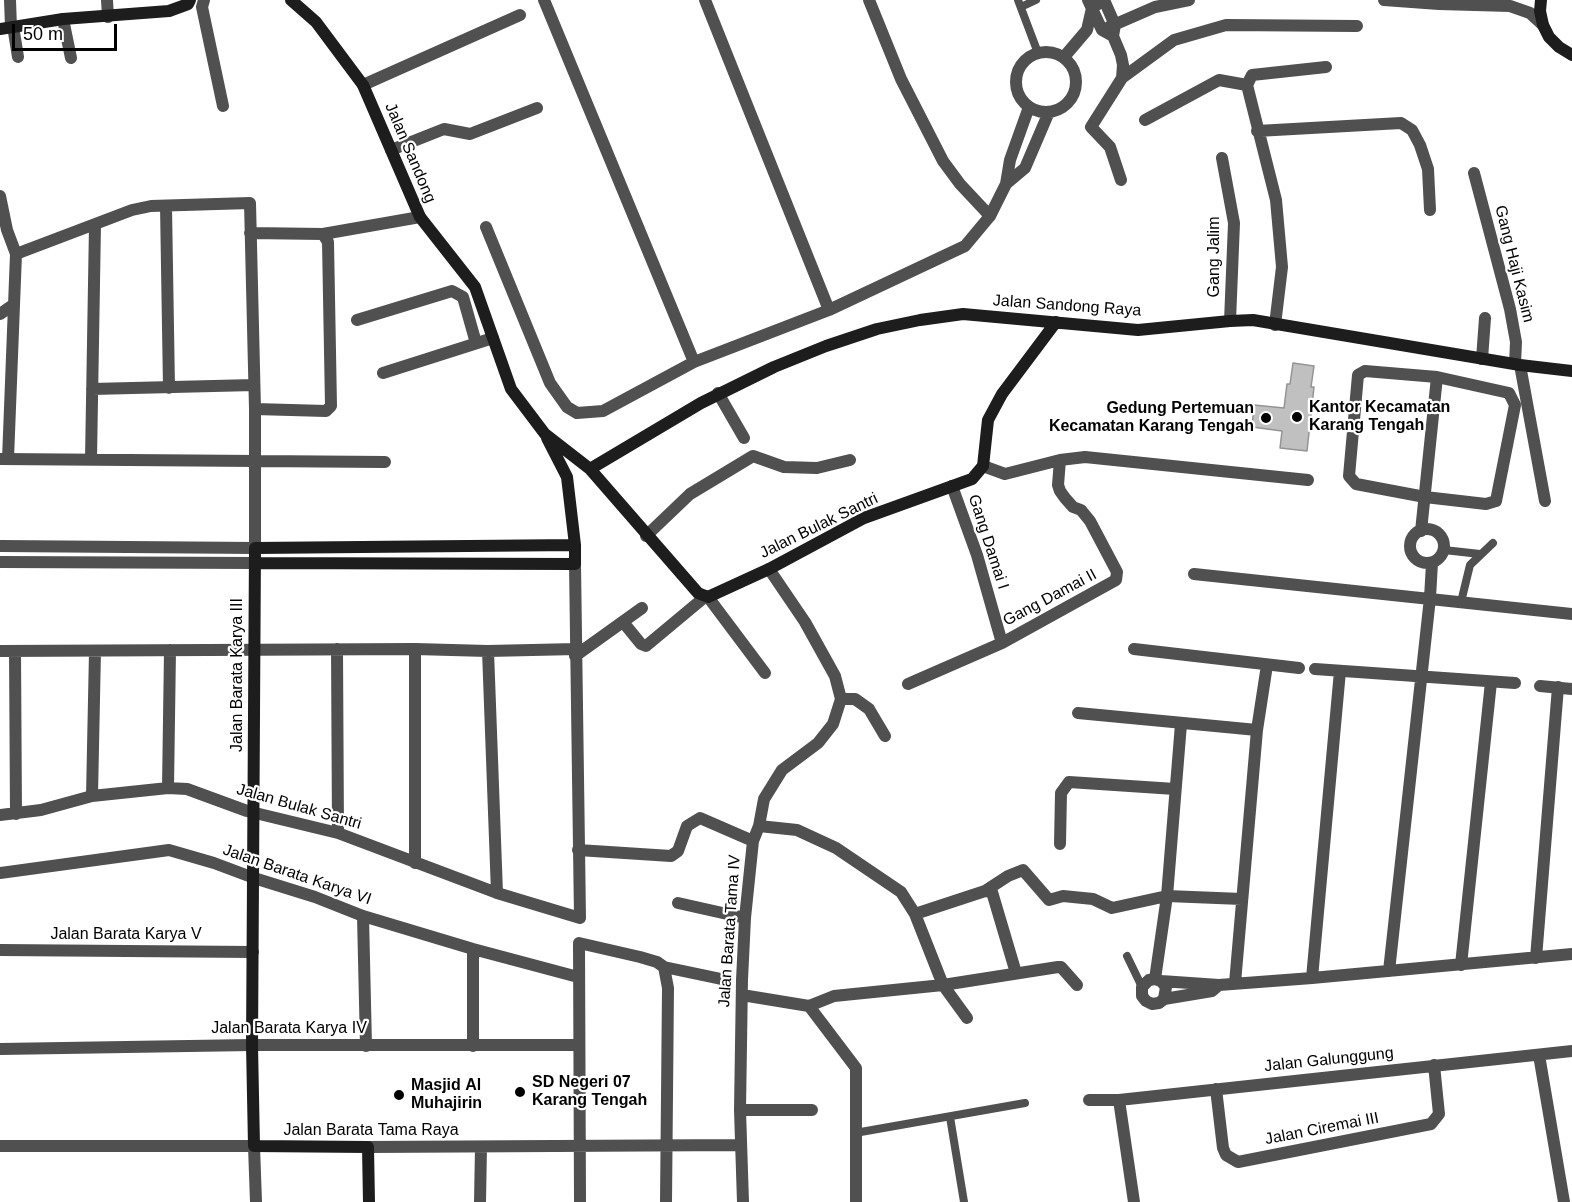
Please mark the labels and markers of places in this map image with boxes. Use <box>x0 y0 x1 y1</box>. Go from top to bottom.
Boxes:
place label: Kantor Kecamatan Karang Tengah <box>1309 398 1450 436</box>
place label: Gedung Pertemuan Kecamatan Karang Tengah <box>1049 399 1254 437</box>
marker: Kantor Kecamatan Karang Tengah <box>1290 410 1304 424</box>
marker: Gedung Pertemuan Kecamatan Karang Tengah <box>1259 411 1273 425</box>
place label: SD Negeri 07 Karang Tengah <box>532 1073 647 1111</box>
place label: Masjid Al Muhajirin <box>411 1076 482 1114</box>
marker: SD Negeri 07 Karang Tengah <box>513 1085 527 1099</box>
marker: Masjid Al Muhajirin <box>392 1088 406 1102</box>

